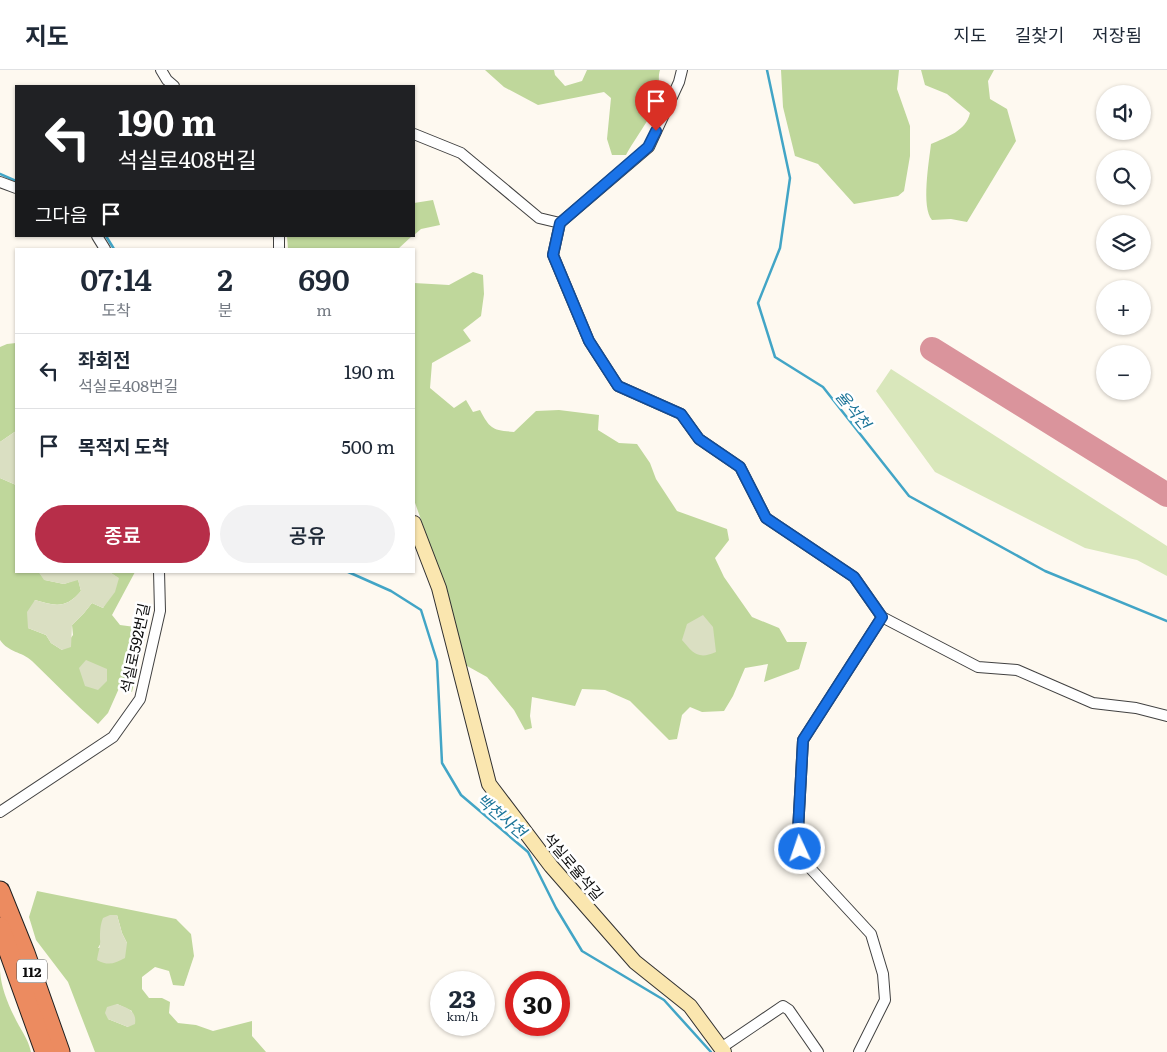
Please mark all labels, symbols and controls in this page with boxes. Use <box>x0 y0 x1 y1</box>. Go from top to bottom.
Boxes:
text: 지도 <box>25 17 69 52</box>
text: 지도 <box>954 21 987 48</box>
text: 길찾기 <box>1015 21 1064 48</box>
text: 저장됨 <box>1092 21 1142 48</box>
pin <box>635 80 677 131</box>
map controls <box>1096 85 1151 400</box>
button: sound <box>1096 85 1151 140</box>
icon: arrive <box>642 87 670 115</box>
text: 190 m <box>118 95 216 147</box>
icon: left <box>35 105 100 170</box>
text: 석실로408번길 <box>118 142 256 175</box>
button: search <box>1096 150 1151 205</box>
text: 그다음 <box>35 200 87 228</box>
icon: arrive <box>97 200 125 228</box>
button: layers <box>1096 215 1151 270</box>
text: 07:14 <box>80 256 152 300</box>
text: 2 <box>217 256 233 300</box>
text: 690 <box>298 256 350 300</box>
button: + <box>1096 280 1151 335</box>
text: 도착 <box>101 297 131 321</box>
text: 분 <box>218 297 232 321</box>
text: m <box>316 297 332 321</box>
text: 좌회전 <box>78 345 130 373</box>
button: − <box>1096 345 1151 400</box>
icon: left <box>35 357 63 385</box>
text: 190 m <box>344 357 395 385</box>
text: 석실로408번길 <box>78 373 178 397</box>
water label: 율석천 <box>831 384 879 435</box>
icon: arrive <box>35 432 63 460</box>
text: 목적지 도착 <box>78 432 169 460</box>
text: 500 m <box>341 432 395 460</box>
button: 종료 <box>35 505 210 563</box>
button: 공유 <box>220 505 395 563</box>
street label: 석실로592번길 <box>113 601 155 695</box>
water label: 백천사천 <box>472 787 534 845</box>
position arrow <box>773 822 825 874</box>
street label: 석실로율석길 <box>539 827 609 905</box>
road number: 112 <box>17 959 47 982</box>
speed limit sign: 30 <box>505 971 570 1036</box>
text: 23 <box>449 979 476 1016</box>
text: km/h <box>447 1007 478 1025</box>

